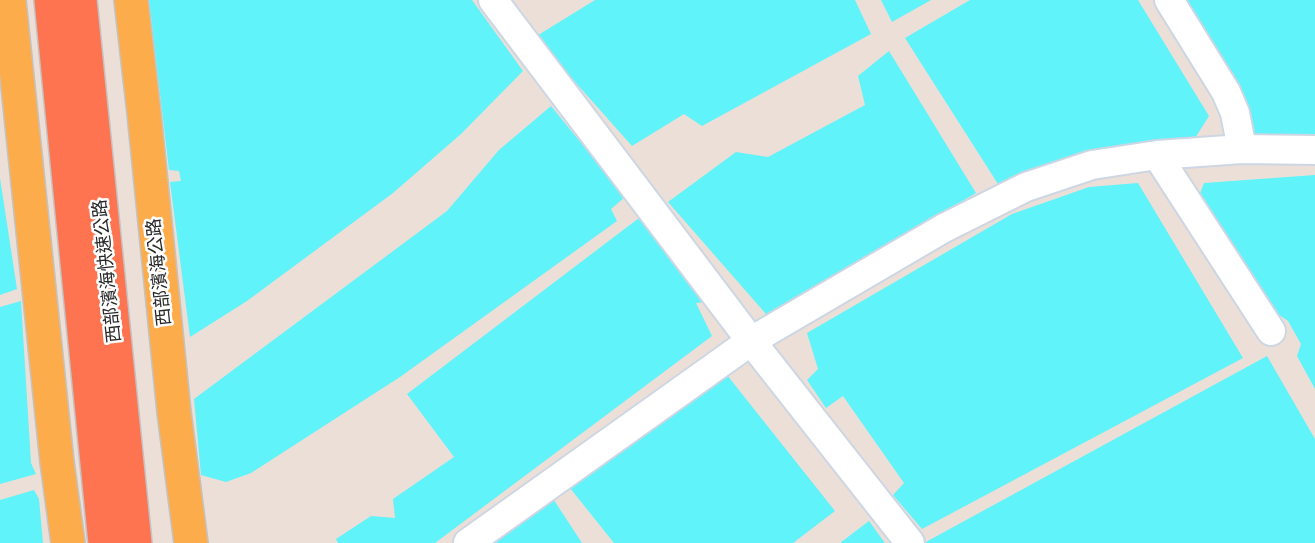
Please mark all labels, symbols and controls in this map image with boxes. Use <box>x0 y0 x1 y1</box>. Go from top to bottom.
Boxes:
street label: 西部濱海快速公路 <box>90 198 126 344</box>
street label: 西部濱海公路 <box>144 217 176 327</box>

